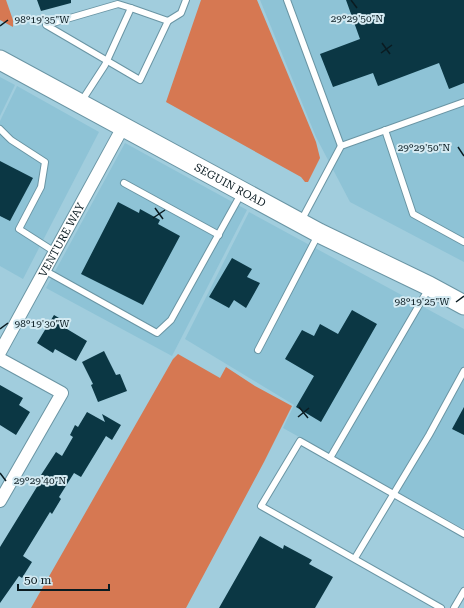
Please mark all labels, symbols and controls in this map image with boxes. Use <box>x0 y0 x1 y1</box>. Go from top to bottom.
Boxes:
text: 29°29'50"N <box>331 13 383 24</box>
text: 98°19'35"W <box>15 14 70 25</box>
text: 29°29'50"N <box>398 142 450 153</box>
street label: SEGUIN ROAD <box>192 161 268 210</box>
street label: VENTURE WAY <box>36 200 88 279</box>
text: 98°19'25"W <box>395 296 450 307</box>
text: 98°19'30"W <box>15 318 70 329</box>
text: 29°29'40"N <box>14 475 66 486</box>
scale bar <box>18 566 109 592</box>
text: 50 m <box>24 573 51 587</box>

